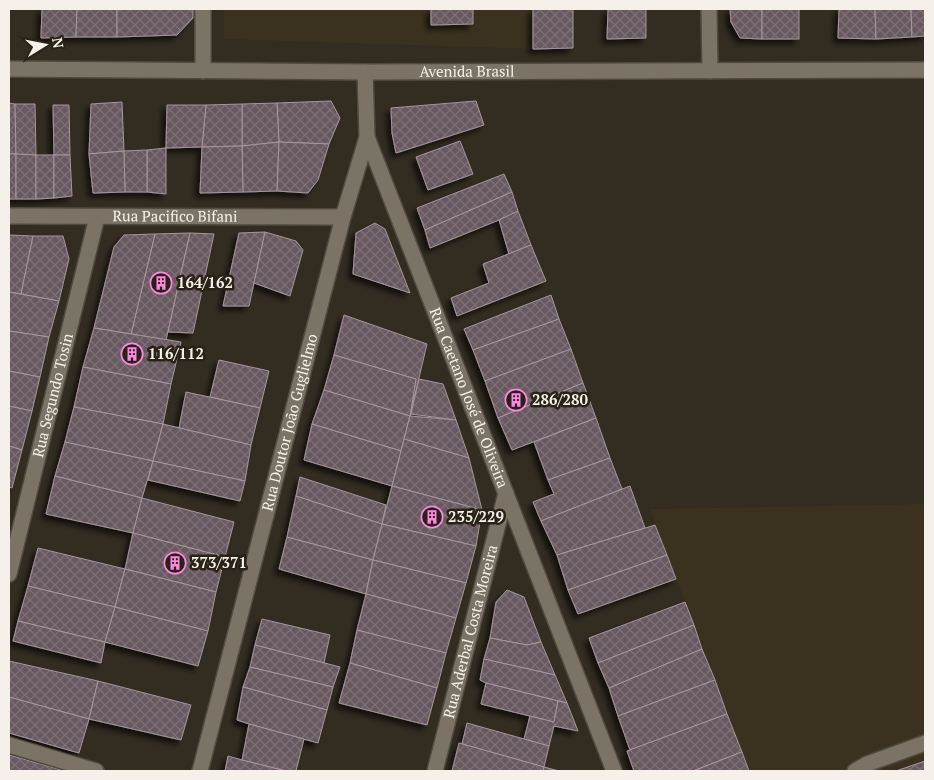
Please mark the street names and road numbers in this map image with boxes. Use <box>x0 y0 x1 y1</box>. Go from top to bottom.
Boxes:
street label: Avenida Brasil <box>419 60 515 81</box>
street label: Rua Pacifico Bifani <box>112 205 238 226</box>
street label: Rua Caetano José de Oliveira <box>425 305 514 491</box>
street label: Rua Segundo Tosin <box>27 331 77 459</box>
street label: Rua Doutor João Guglielmo <box>257 331 321 513</box>
street label: Rua Aderbal Costa Moreira <box>438 542 502 720</box>

